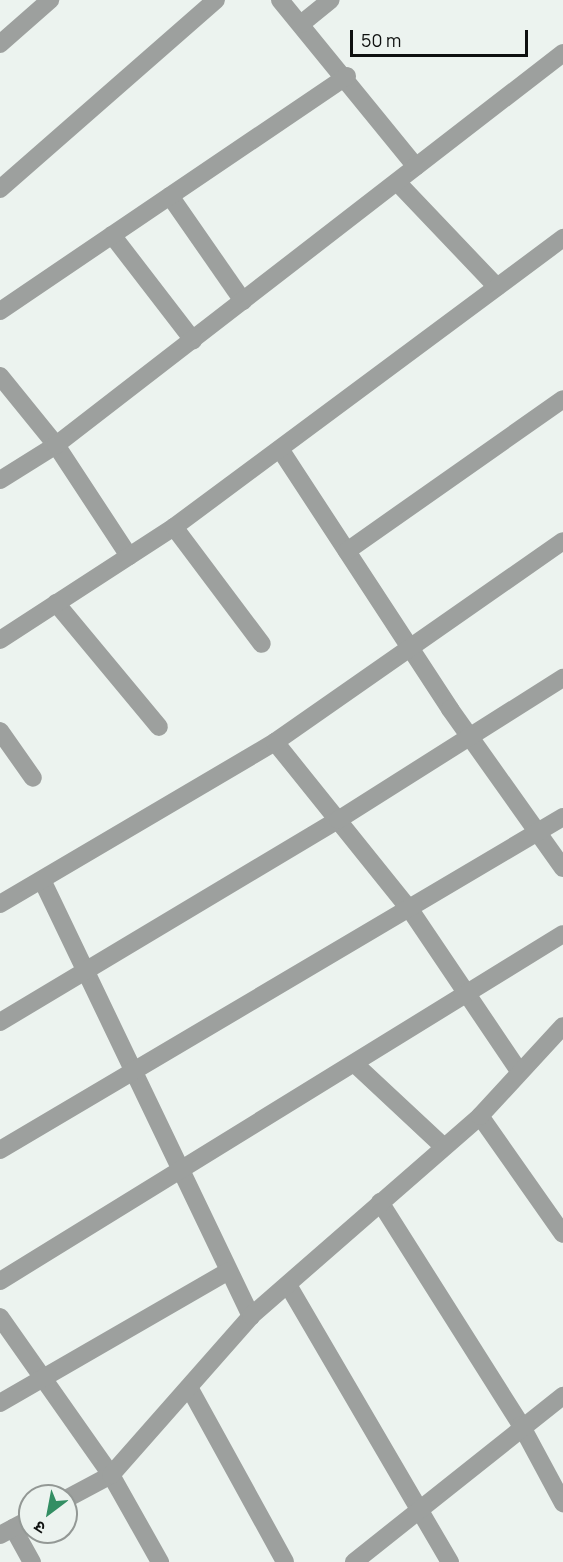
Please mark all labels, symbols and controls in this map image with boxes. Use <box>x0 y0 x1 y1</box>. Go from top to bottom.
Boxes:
scale bar <box>353 18 532 56</box>
text: 50 m <box>361 28 401 52</box>
north arrow <box>18 1484 78 1544</box>
text: उ <box>30 1516 49 1539</box>

